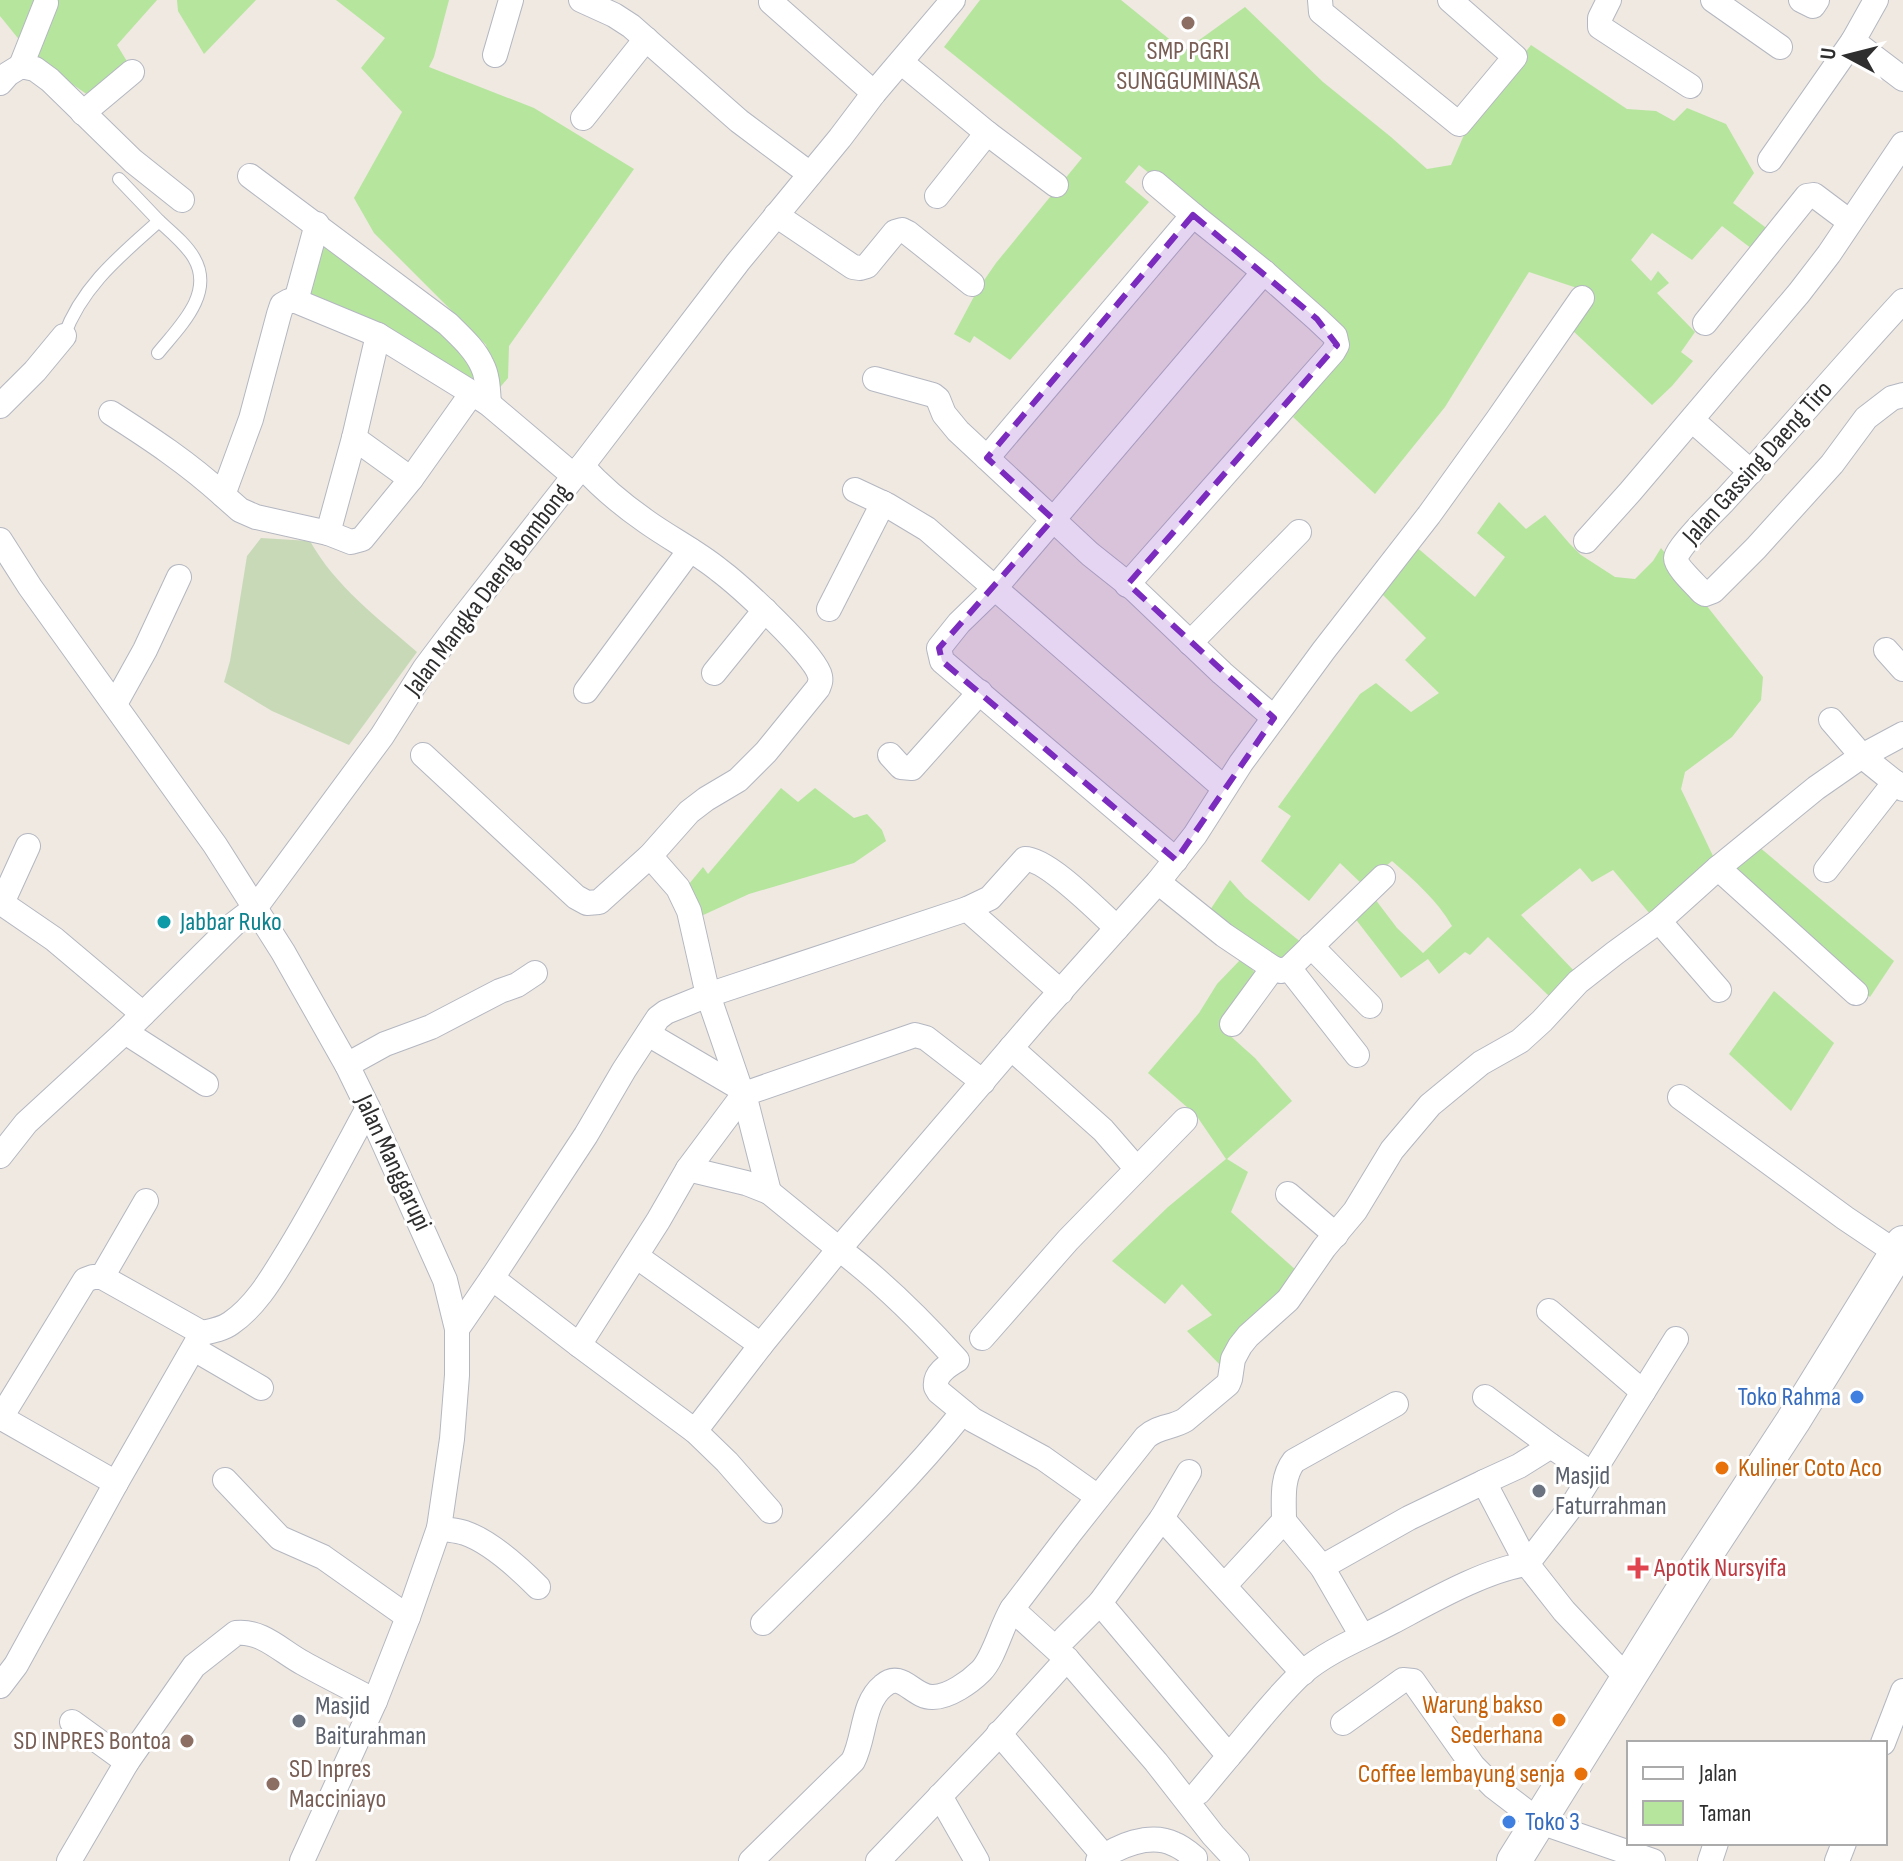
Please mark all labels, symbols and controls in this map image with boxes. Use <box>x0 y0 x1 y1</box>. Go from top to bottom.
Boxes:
marker: SMP PGRI SUNGGUMINASA <box>1179 14 1197 32</box>
north arrow <box>1807 16 1887 96</box>
place label: SMP PGRI SUNGGUMINASA <box>1116 36 1261 97</box>
text: U <box>1815 46 1843 61</box>
street label: Jalan Gassing Daeng Tiro <box>1676 375 1839 552</box>
street label: Jalan Mangka Daeng Bombong <box>398 478 578 703</box>
place label: Jabbar Ruko <box>179 907 282 938</box>
marker: Jabbar Ruko <box>155 913 173 931</box>
street label: Jalan Manggarupi <box>348 1089 438 1236</box>
place label: Toko Rahma <box>1737 1382 1841 1413</box>
marker: Toko Rahma <box>1848 1388 1866 1406</box>
place label: Kuliner Coto Aco <box>1738 1453 1882 1484</box>
marker: Kuliner Coto Aco <box>1713 1459 1731 1477</box>
place label: Masjid Faturrahman <box>1555 1461 1667 1522</box>
marker: Masjid Faturrahman <box>1530 1482 1548 1500</box>
place label: Apotik Nursyifa <box>1653 1553 1787 1584</box>
marker: Apotik Nursyifa <box>1629 1559 1647 1577</box>
place label: Warung bakso Sederhana <box>1422 1690 1543 1751</box>
place label: Masjid Baiturahman <box>315 1691 426 1752</box>
marker: Warung bakso Sederhana <box>1550 1711 1568 1729</box>
marker: Masjid Baiturahman <box>290 1712 308 1730</box>
place label: SD INPRES Bontoa <box>13 1726 171 1757</box>
marker: SD INPRES Bontoa <box>178 1732 196 1750</box>
legend <box>1627 1741 1887 1845</box>
place label: SD Inpres Macciniayo <box>289 1754 386 1815</box>
place label: Coffee lembayung senja <box>1358 1759 1565 1790</box>
text: Jalan <box>1698 1759 1737 1788</box>
marker: Coffee lembayung senja <box>1572 1765 1590 1783</box>
marker: SD Inpres Macciniayo <box>264 1775 282 1793</box>
text: Taman <box>1699 1799 1751 1828</box>
place label: Toko 3 <box>1525 1807 1580 1838</box>
marker: Toko 3 <box>1500 1813 1518 1831</box>

